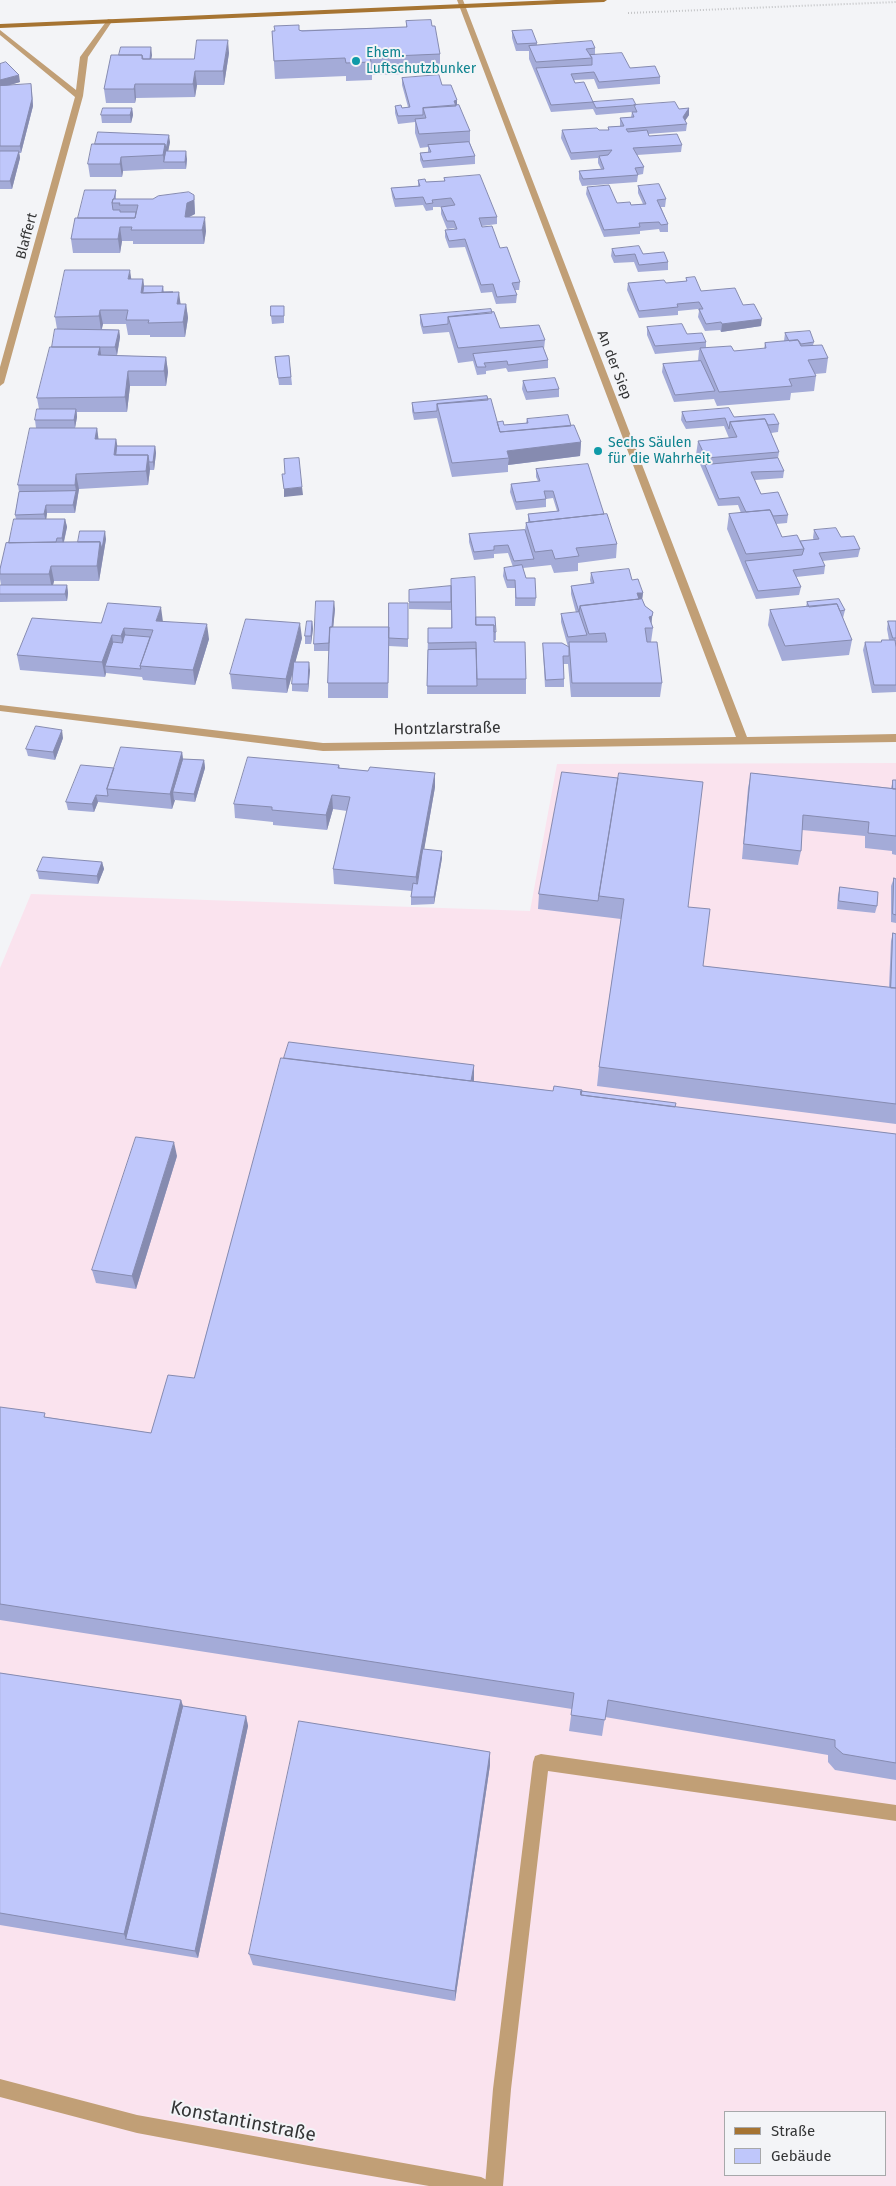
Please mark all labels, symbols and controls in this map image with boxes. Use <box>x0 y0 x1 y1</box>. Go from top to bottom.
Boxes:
place label: Ehem. Luftschutzbunker <box>366 45 476 78</box>
marker: Ehem. Luftschutzbunker <box>350 55 362 67</box>
street label: Blaffert <box>13 211 41 261</box>
street label: An der Siep <box>593 328 635 402</box>
place label: Sechs Säulen für die Wahrheit <box>608 435 711 468</box>
marker: Sechs Säulen für die Wahrheit <box>592 445 604 457</box>
street label: Hontzlarstraße <box>393 718 501 740</box>
street label: Konstantinstraße <box>168 2097 318 2147</box>
legend <box>724 2111 886 2176</box>
text: Straße <box>771 2122 815 2140</box>
text: Gebäude <box>771 2147 831 2165</box>

